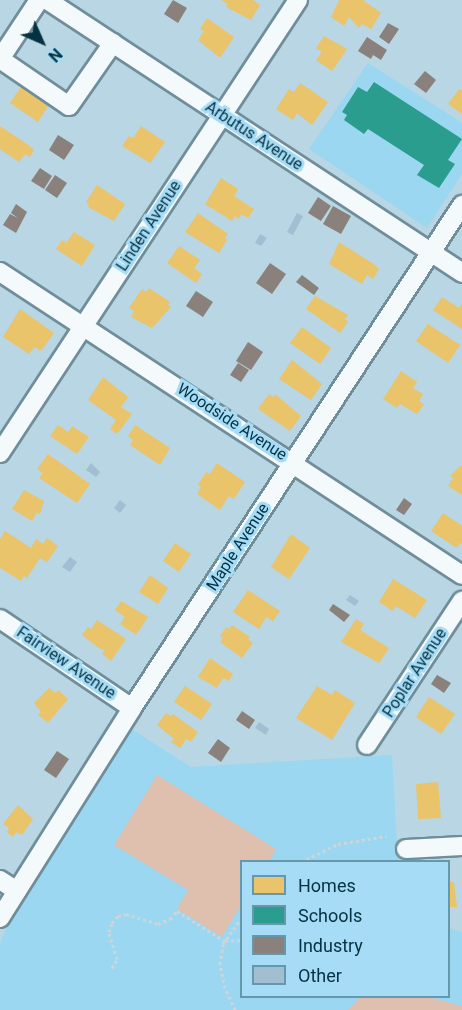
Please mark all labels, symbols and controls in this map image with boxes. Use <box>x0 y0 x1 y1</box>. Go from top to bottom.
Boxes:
north arrow <box>12 12 72 72</box>
text: N <box>44 44 66 66</box>
street label: Arbutus Avenue <box>202 97 306 175</box>
street label: Linden Avenue <box>113 177 185 275</box>
street label: Woodside Avenue <box>173 379 291 465</box>
street label: Maple Avenue <box>203 500 273 594</box>
street label: Fairview Avenue <box>13 623 119 703</box>
street label: Poplar Avenue <box>379 625 451 721</box>
legend <box>240 860 450 998</box>
text: Homes <box>298 875 356 896</box>
text: Schools <box>298 905 362 926</box>
text: Industry <box>298 935 363 956</box>
text: Other <box>298 965 342 986</box>

